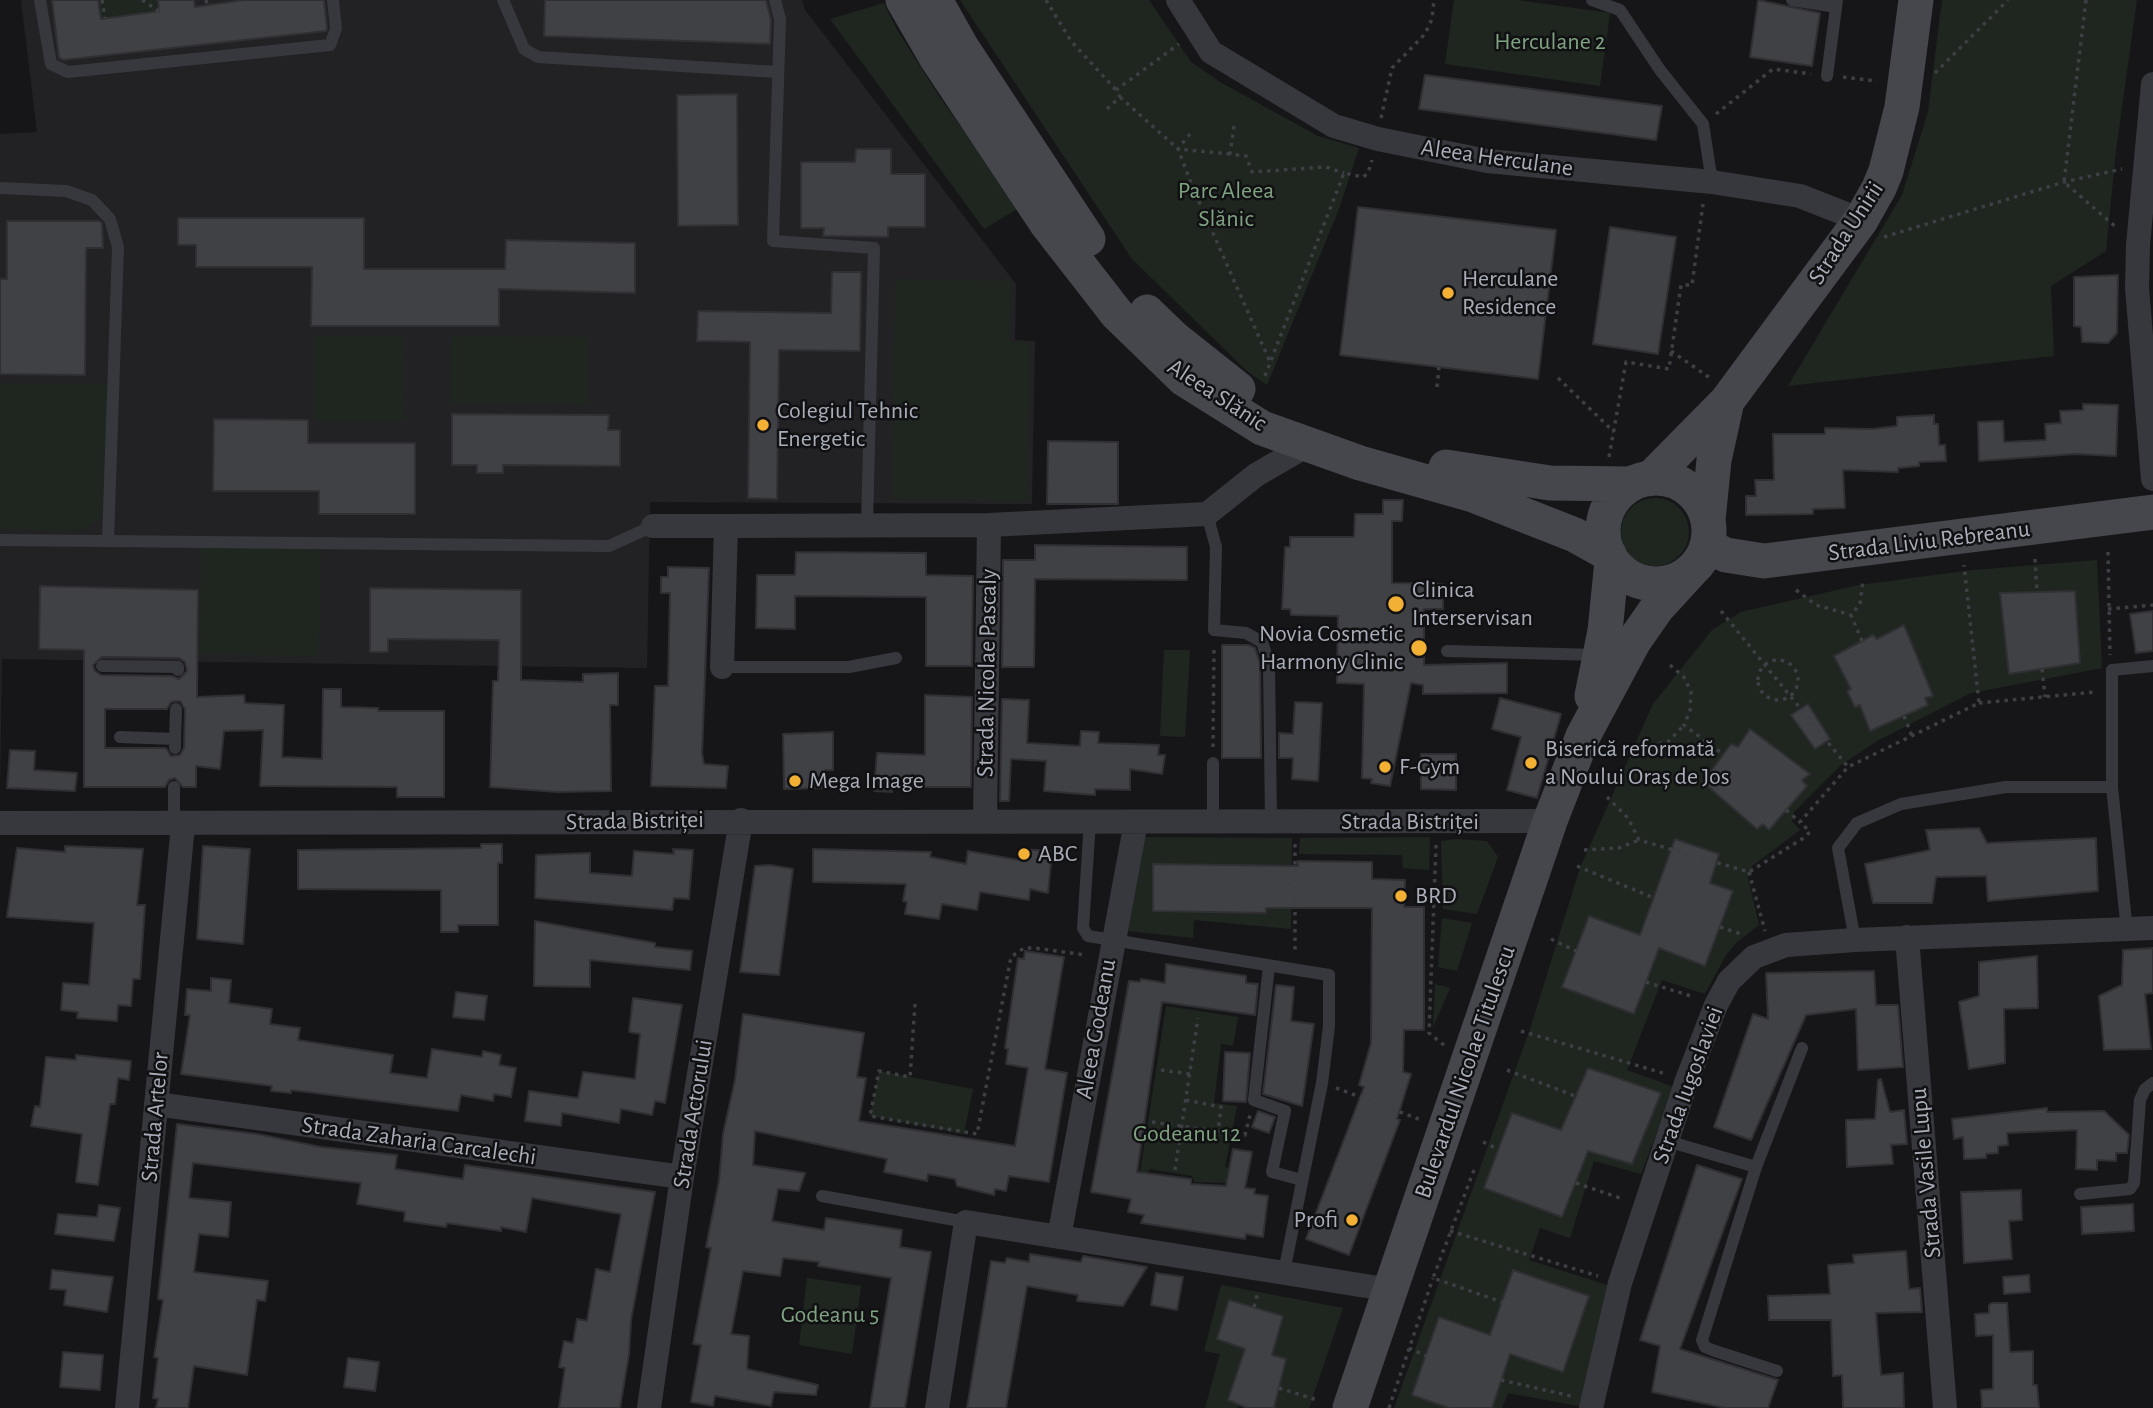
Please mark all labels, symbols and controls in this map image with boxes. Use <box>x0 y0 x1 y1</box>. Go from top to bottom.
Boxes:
park label: Herculane 2 <box>1494 28 1606 56</box>
street label: Aleea Herculane <box>1419 133 1575 183</box>
street label: Strada Unirii <box>1802 176 1890 290</box>
park label: Parc Aleea Slănic <box>1178 177 1274 233</box>
place label: Herculane Residence <box>1462 265 1558 321</box>
marker: Herculane Residence <box>1440 285 1456 301</box>
street label: Aleea Slănic <box>1162 352 1272 438</box>
place label: Colegiul Tehnic Energetic <box>777 397 918 453</box>
marker: Colegiul Tehnic Energetic <box>755 417 771 433</box>
street label: Strada Liviu Rebreanu <box>1827 514 2031 568</box>
street label: Strada Nicolae Pascaly <box>971 569 1003 777</box>
place label: Clinica Interservisan <box>1412 576 1533 632</box>
marker: Clinica Interservisan <box>1386 594 1406 614</box>
place label: Novia Cosmetic Harmony Clinic <box>1259 620 1403 676</box>
marker: Novia Cosmetic Harmony Clinic <box>1409 638 1429 658</box>
place label: Biserică reformată a Noului Oraș de Jos <box>1545 735 1730 791</box>
place label: F-Gym <box>1399 753 1460 781</box>
marker: Biserică reformată a Noului Oraș de Jos <box>1523 755 1539 771</box>
marker: F-Gym <box>1377 759 1393 775</box>
place label: Mega Image <box>809 767 924 795</box>
marker: Mega Image <box>787 773 803 789</box>
street label: Strada Bistriței <box>566 805 704 837</box>
street label: Strada Bistriței <box>1341 808 1479 836</box>
place label: ABC <box>1038 840 1077 868</box>
marker: ABC <box>1016 846 1032 862</box>
place label: BRD <box>1415 882 1457 910</box>
marker: BRD <box>1393 888 1409 904</box>
street label: Bulevardul Nicolae Titulescu <box>1408 942 1522 1202</box>
street label: Aleea Godeanu <box>1070 957 1122 1101</box>
street label: Strada Iugoslaviei <box>1646 1002 1730 1168</box>
street label: Strada Actorului <box>667 1037 719 1191</box>
street label: Strada Artelor <box>135 1051 175 1183</box>
street label: Strada Vasile Lupu <box>1904 1087 1948 1259</box>
street label: Strada Zaharia Carcalechi <box>300 1110 538 1172</box>
park label: Godeanu 12 <box>1133 1120 1241 1148</box>
place label: Profi <box>1294 1206 1338 1234</box>
marker: Profi <box>1344 1212 1360 1228</box>
park label: Godeanu 5 <box>781 1301 879 1329</box>

